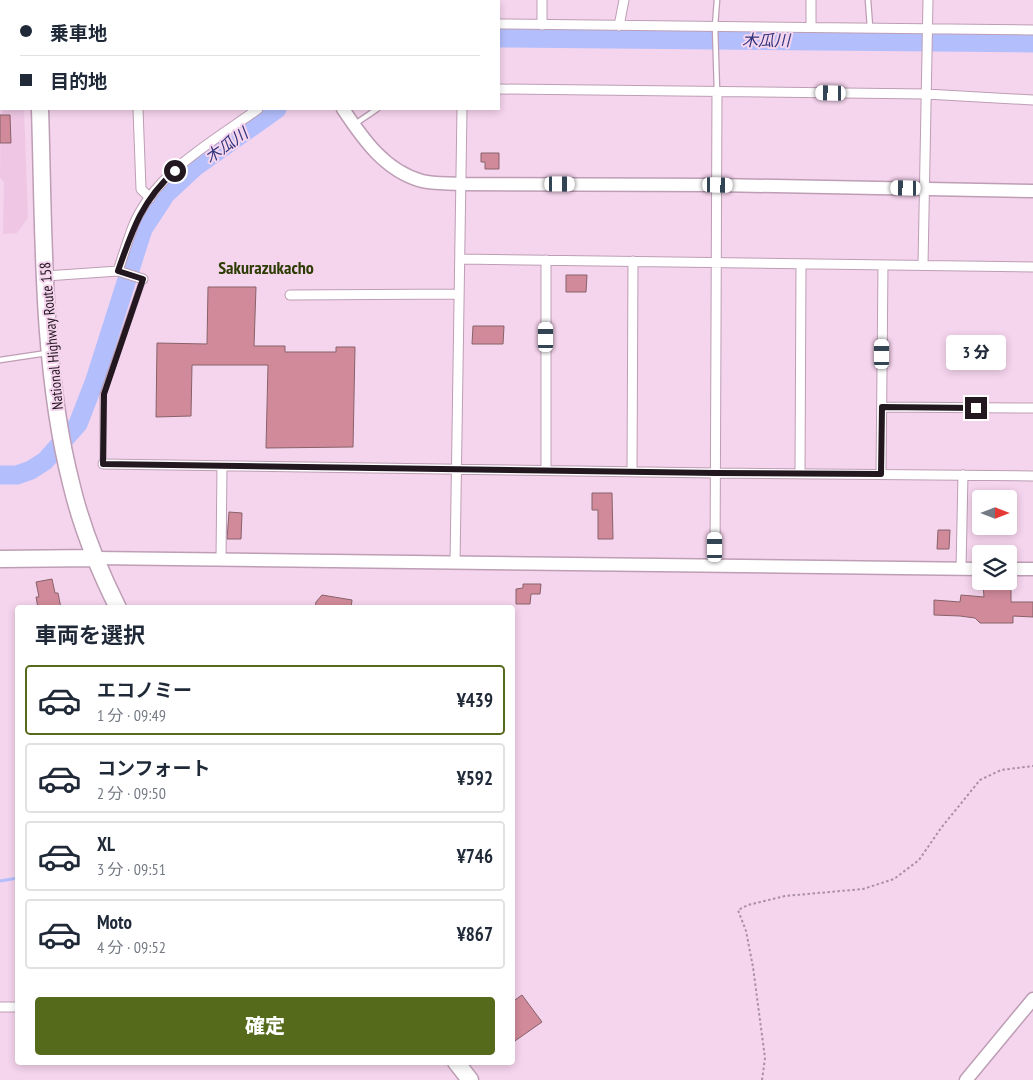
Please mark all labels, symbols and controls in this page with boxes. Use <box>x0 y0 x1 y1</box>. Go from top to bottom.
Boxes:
text: 乗車地 <box>50 21 107 45</box>
water label: 木瓜川 <box>742 30 792 50</box>
text: 目的地 <box>50 69 107 93</box>
car <box>815 85 846 101</box>
water label: 木瓜川 <box>201 122 253 167</box>
route start <box>164 160 186 182</box>
car <box>545 177 575 192</box>
car <box>702 177 733 193</box>
car <box>890 180 921 196</box>
district label: Sakurazukacho <box>218 256 314 279</box>
street label: National Highway Route 158 <box>35 261 67 411</box>
car <box>538 322 553 352</box>
callout: 3 分 <box>946 336 1006 370</box>
car <box>874 339 889 369</box>
text: 3 分 <box>963 342 989 362</box>
route end <box>965 397 987 419</box>
north arrow <box>972 490 1018 535</box>
map controls <box>972 490 1017 590</box>
car <box>707 532 722 562</box>
button: layers <box>972 545 1017 590</box>
text: 車両を選択 <box>35 621 145 649</box>
icon: car <box>37 678 82 723</box>
text: エコノミー <box>97 678 192 702</box>
text: ¥439 <box>457 688 493 712</box>
text: 1 分 · 09:49 <box>97 705 166 725</box>
icon: car <box>37 756 82 801</box>
text: コンフォート <box>97 756 210 780</box>
text: ¥592 <box>457 766 493 790</box>
text: 2 分 · 09:50 <box>97 783 166 803</box>
text: XL <box>97 832 115 856</box>
icon: car <box>37 834 82 879</box>
text: ¥746 <box>457 844 493 868</box>
text: 3 分 · 09:51 <box>97 859 166 879</box>
text: Moto <box>97 910 132 934</box>
icon: car <box>37 912 82 957</box>
text: ¥867 <box>457 922 493 946</box>
text: 4 分 · 09:52 <box>97 937 166 957</box>
button: 確定 <box>35 997 495 1055</box>

